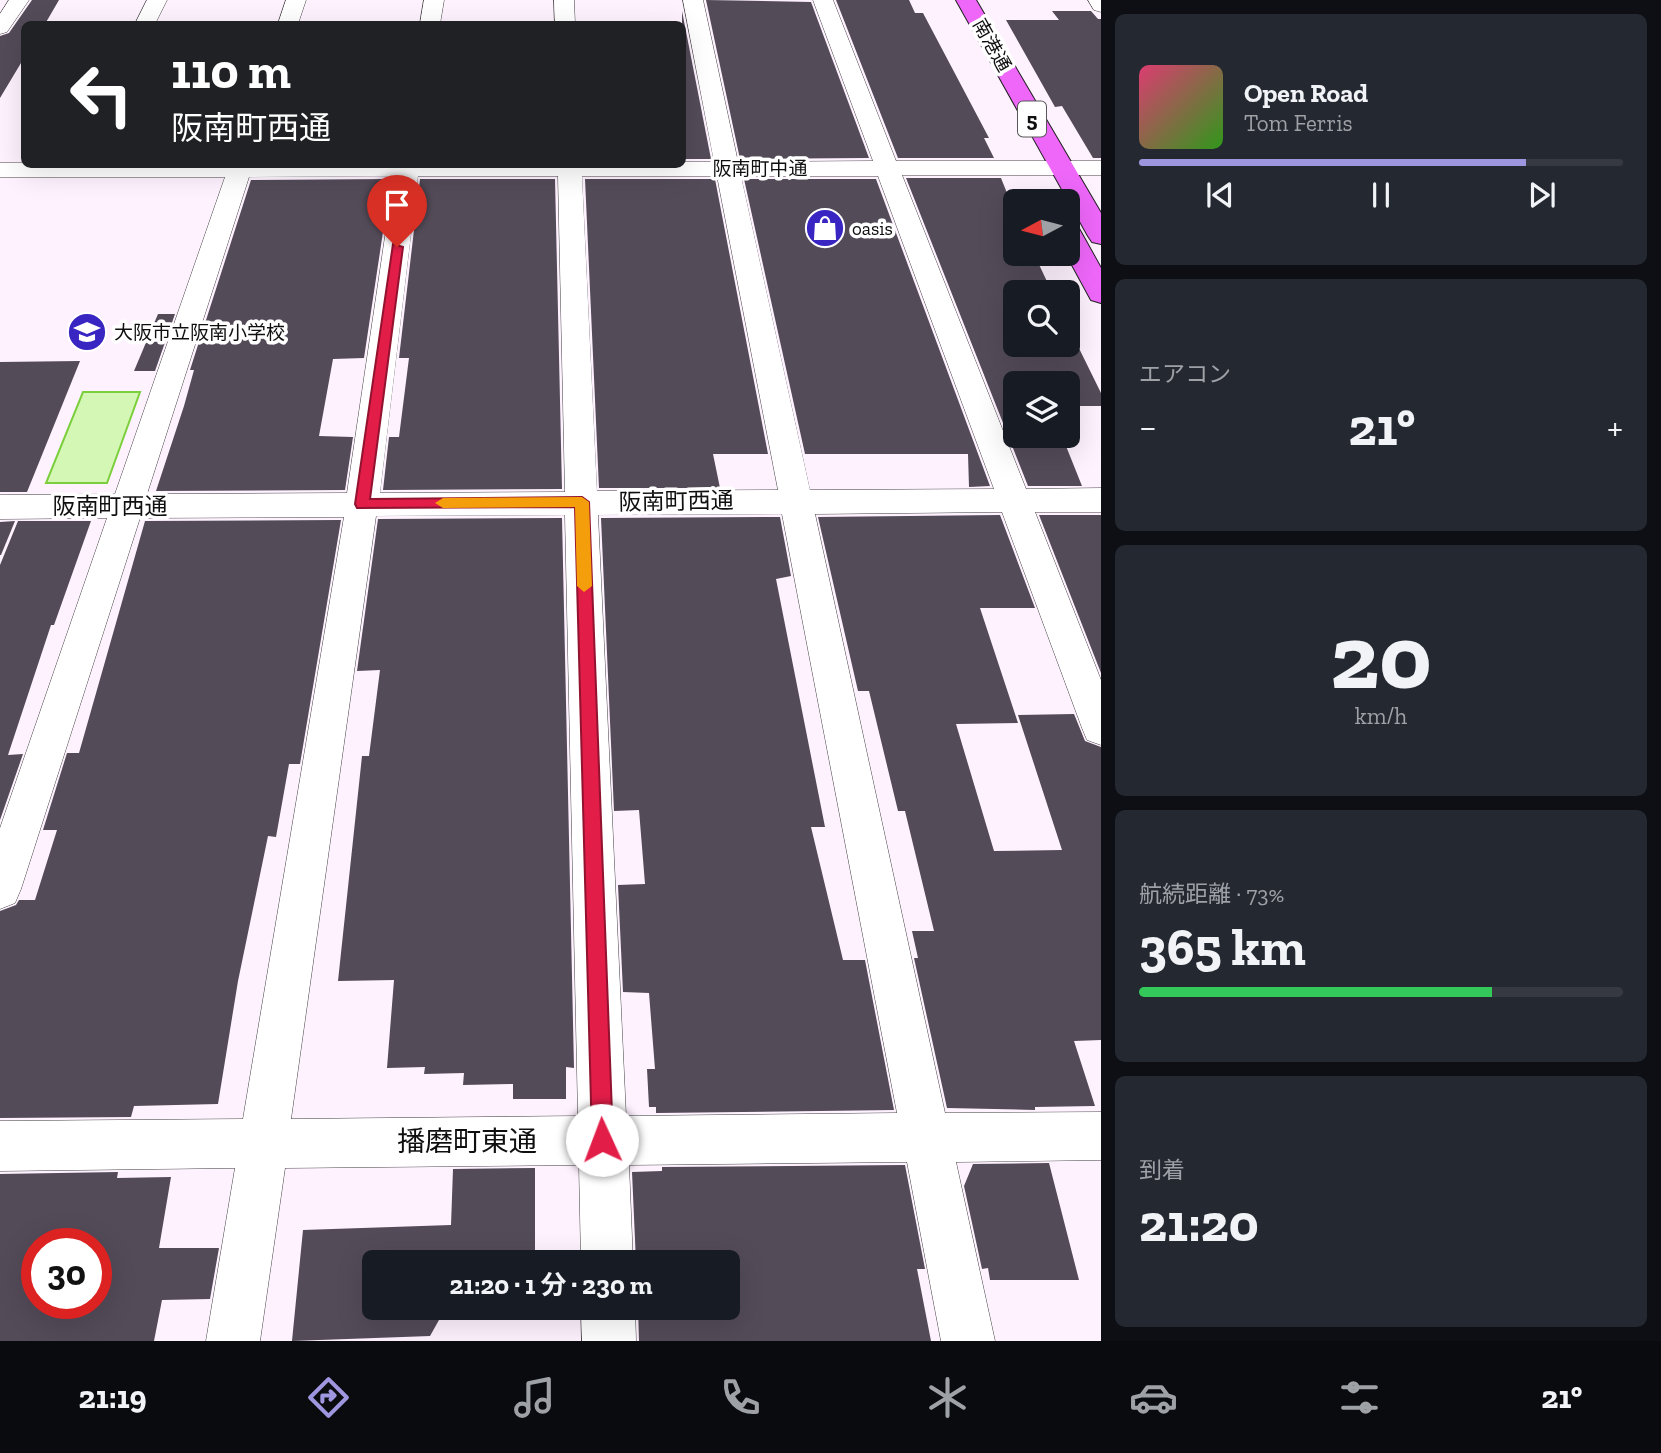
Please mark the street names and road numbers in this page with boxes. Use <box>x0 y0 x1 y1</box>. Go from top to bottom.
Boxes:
street label: 南港通 <box>968 14 1016 76</box>
road number: 5 <box>1018 102 1046 136</box>
street label: 阪南町中通 <box>712 157 808 180</box>
street label: 阪南町西通 <box>618 486 734 516</box>
street label: 阪南町西通 <box>53 492 168 520</box>
street label: 播磨町東通 <box>397 1125 537 1158</box>

